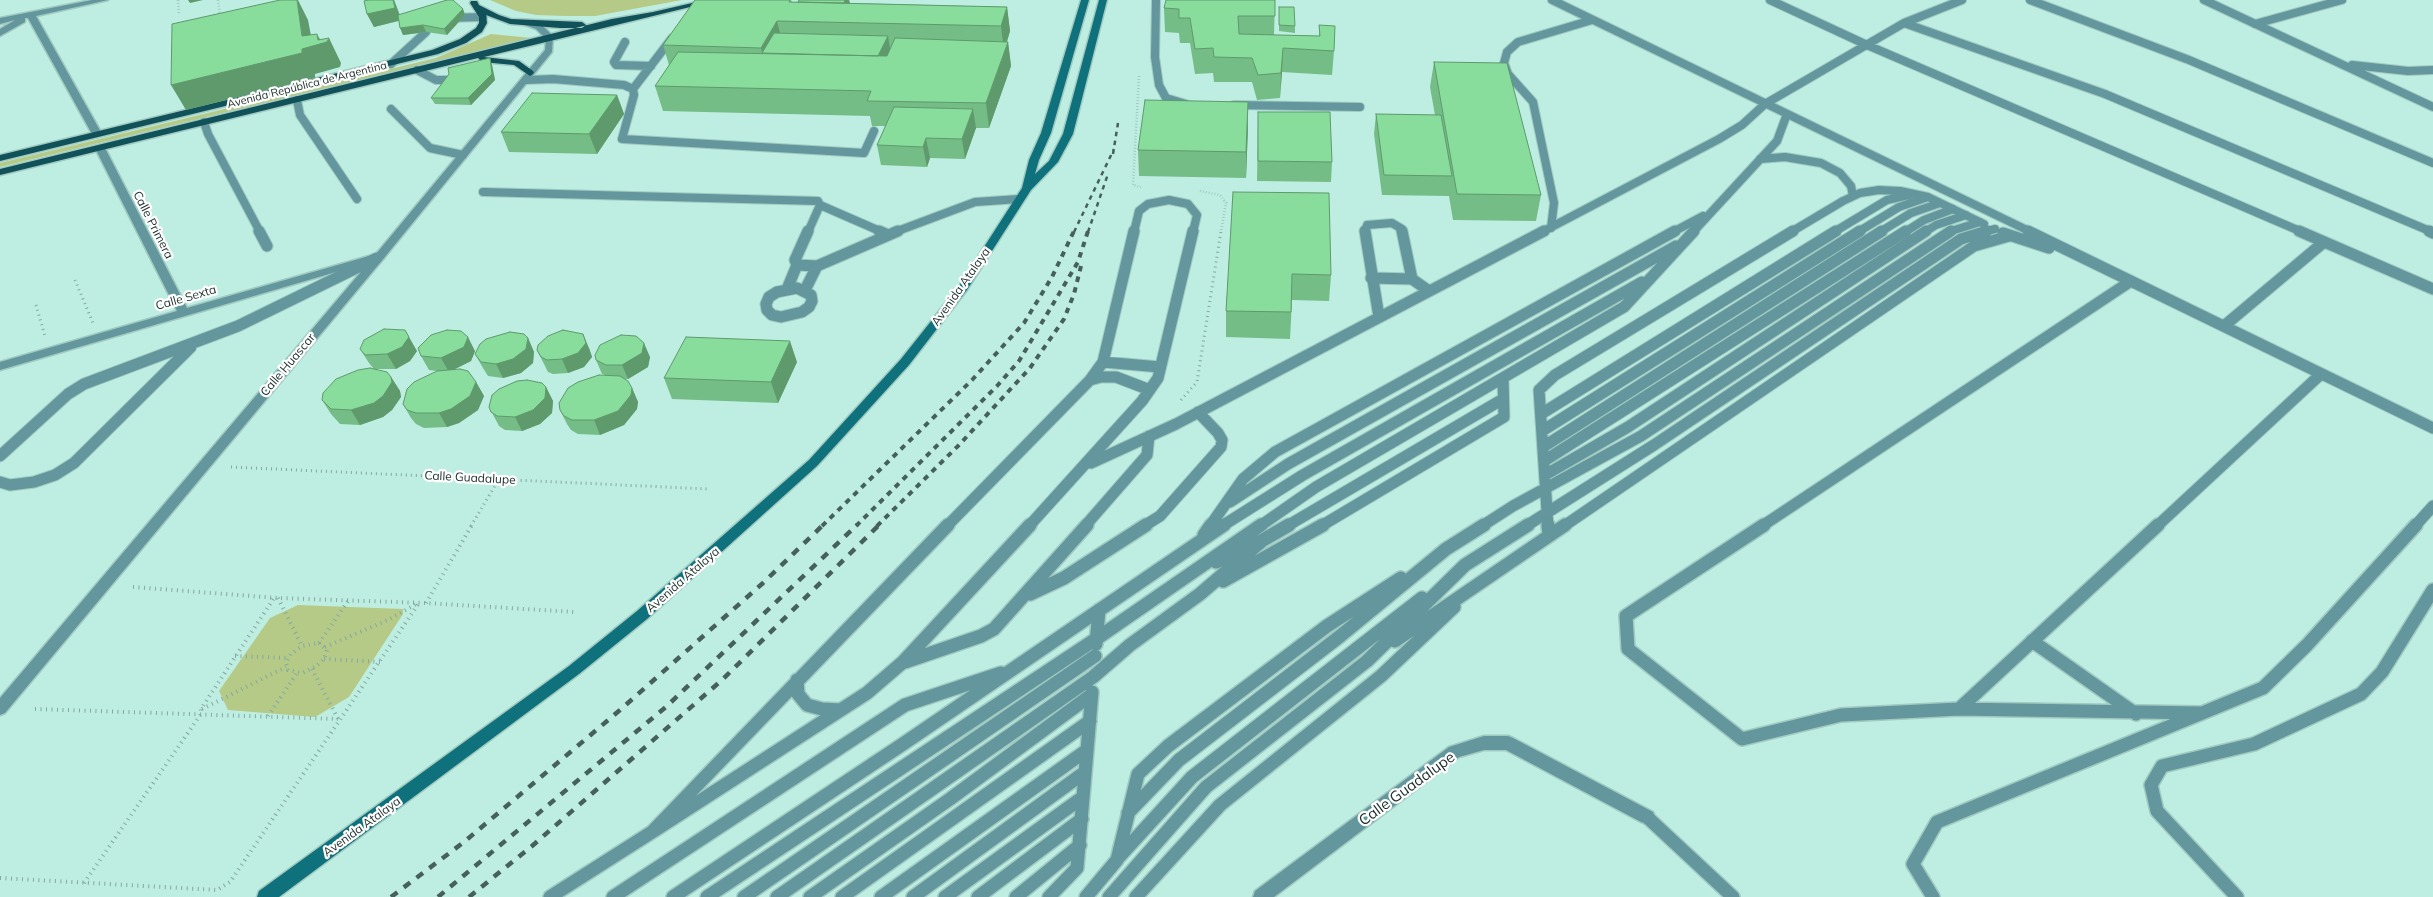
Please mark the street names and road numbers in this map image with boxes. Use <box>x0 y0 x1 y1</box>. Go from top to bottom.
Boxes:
street label: Avenida República de Argentina <box>226 59 388 111</box>
street label: Calle Primera <box>130 189 176 261</box>
street label: Avenida Atalaya <box>929 245 993 329</box>
street label: Calle Sexta <box>154 282 218 314</box>
street label: Calle Huascar <box>258 331 318 399</box>
street label: Calle Guadalupe <box>424 468 516 488</box>
street label: Avenida Atalaya <box>643 544 723 616</box>
street label: Calle Guadalupe <box>1356 748 1458 830</box>
street label: Avenida Atalaya <box>320 794 404 860</box>

